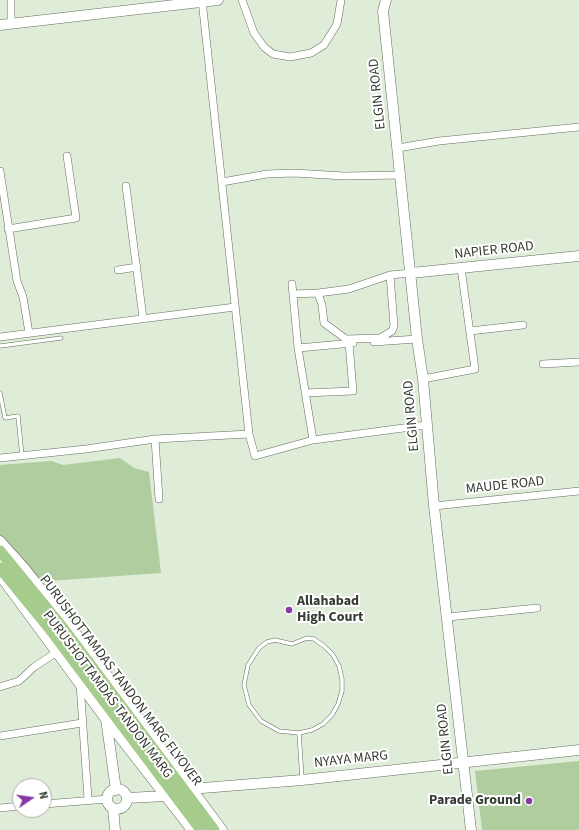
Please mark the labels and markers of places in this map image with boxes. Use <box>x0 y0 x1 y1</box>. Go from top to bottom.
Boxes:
place label: Allahabad High Court <box>297 594 363 626</box>
marker: Allahabad High Court <box>284 605 294 615</box>
place label: Parade Ground <box>429 793 521 809</box>
marker: Parade Ground <box>524 796 534 806</box>

